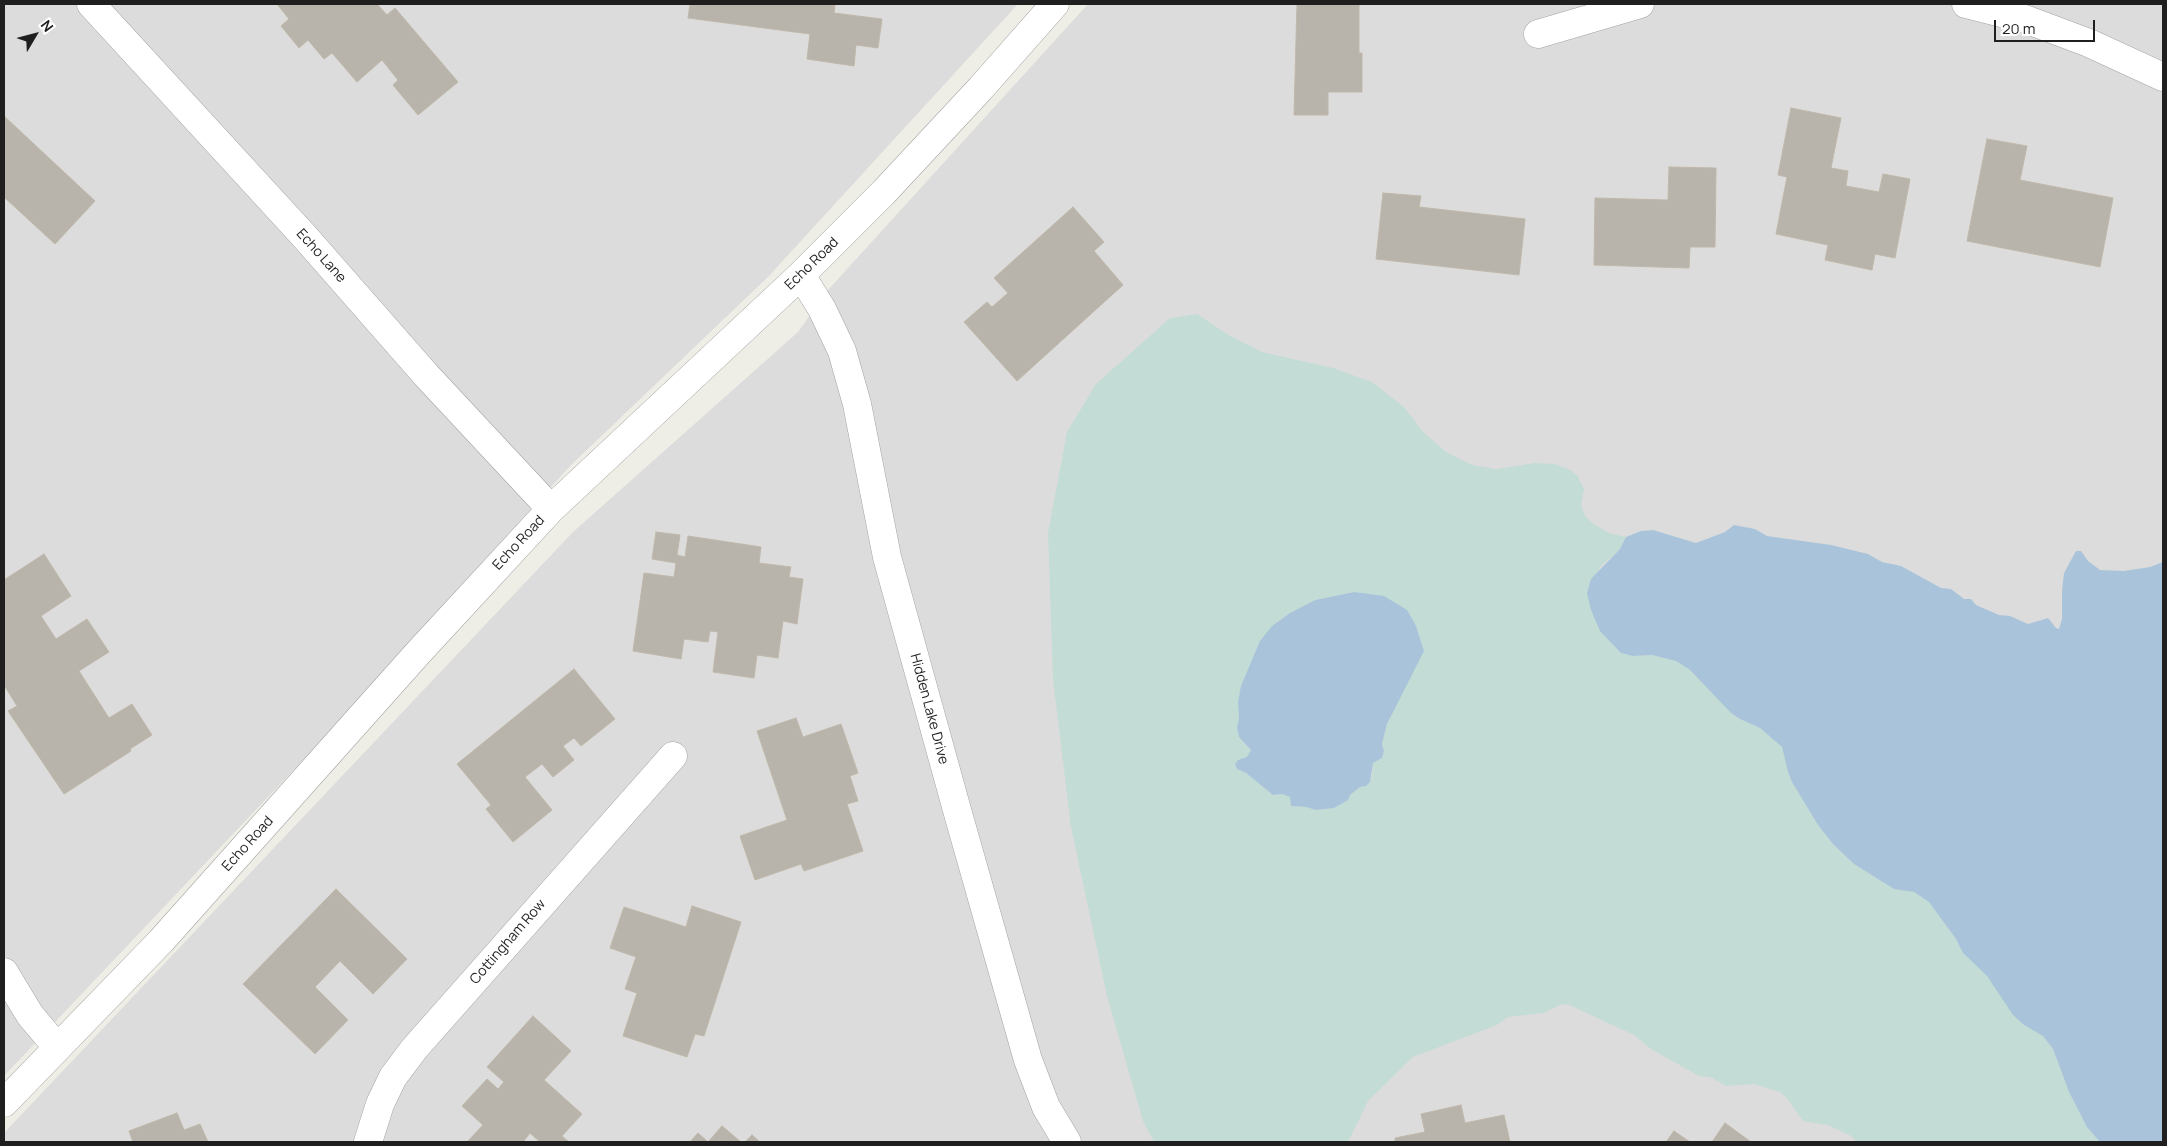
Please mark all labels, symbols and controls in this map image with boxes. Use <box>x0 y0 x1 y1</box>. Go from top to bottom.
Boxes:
north arrow <box>10 10 60 60</box>
scale bar <box>1997 10 2098 42</box>
text: N <box>37 16 58 35</box>
text: 20 m <box>2002 18 2035 39</box>
street label: Echo Lane <box>293 226 349 286</box>
street label: Echo Road <box>782 234 842 294</box>
street label: Echo Road <box>490 512 548 574</box>
street label: Hidden Lake Drive <box>906 652 952 766</box>
street label: Echo Road <box>219 813 277 875</box>
street label: Cottingham Row <box>467 896 549 988</box>

